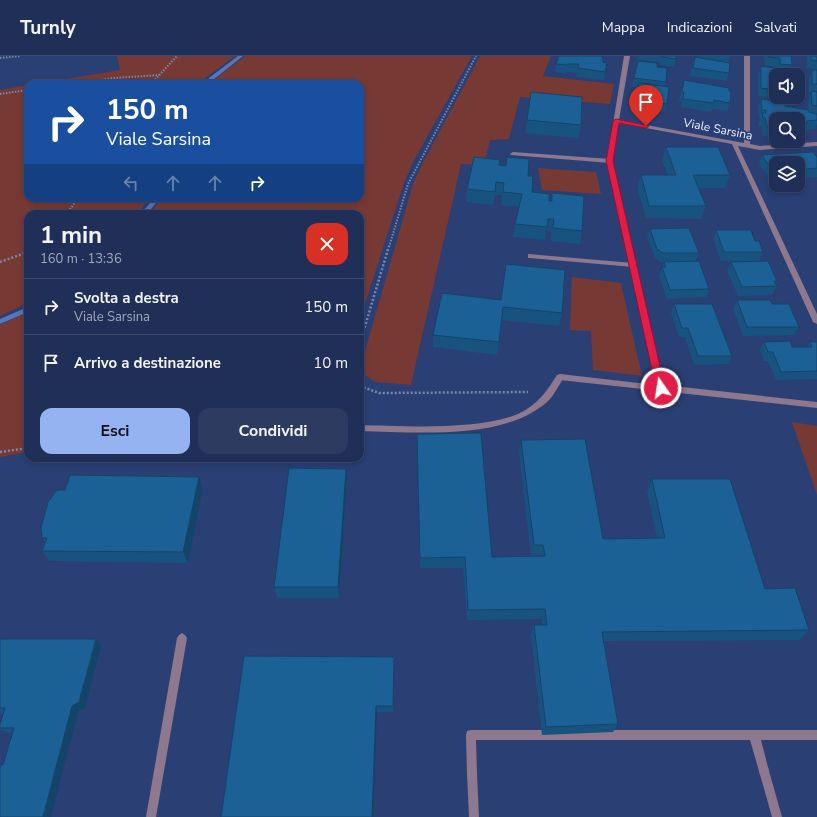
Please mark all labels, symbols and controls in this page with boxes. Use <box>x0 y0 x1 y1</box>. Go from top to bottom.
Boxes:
text: Turnly <box>20 15 76 41</box>
text: Mappa <box>602 18 645 37</box>
text: Indicazioni <box>667 18 732 37</box>
text: Salvati <box>754 18 797 37</box>
map controls <box>769 68 805 192</box>
button: sound <box>769 68 805 104</box>
pin <box>629 85 663 126</box>
text: 150 m <box>106 91 189 129</box>
icon: arrive <box>635 91 657 113</box>
icon: right <box>40 96 92 148</box>
button: search <box>769 112 805 148</box>
street label: Viale Sarsina <box>681 114 754 144</box>
text: Viale Sarsina <box>106 127 211 151</box>
button: layers <box>769 156 805 192</box>
icon: left <box>120 172 142 194</box>
icon: ahead <box>162 172 184 194</box>
icon: ahead <box>204 172 226 194</box>
icon: right <box>246 172 268 194</box>
text: 1 min <box>40 219 102 251</box>
button: close <box>306 223 348 265</box>
text: 160 m · 13:36 <box>40 250 122 268</box>
text: Svolta a destra <box>74 288 179 308</box>
icon: right <box>40 296 62 318</box>
text: 150 m <box>304 297 348 317</box>
text: Viale Sarsina <box>74 308 150 326</box>
icon: arrive <box>40 352 62 374</box>
text: Arrivo a destinazione <box>74 353 221 373</box>
text: 10 m <box>313 353 348 373</box>
position arrow <box>640 367 682 409</box>
button: Esci <box>40 408 190 454</box>
button: Condividi <box>198 408 348 454</box>

